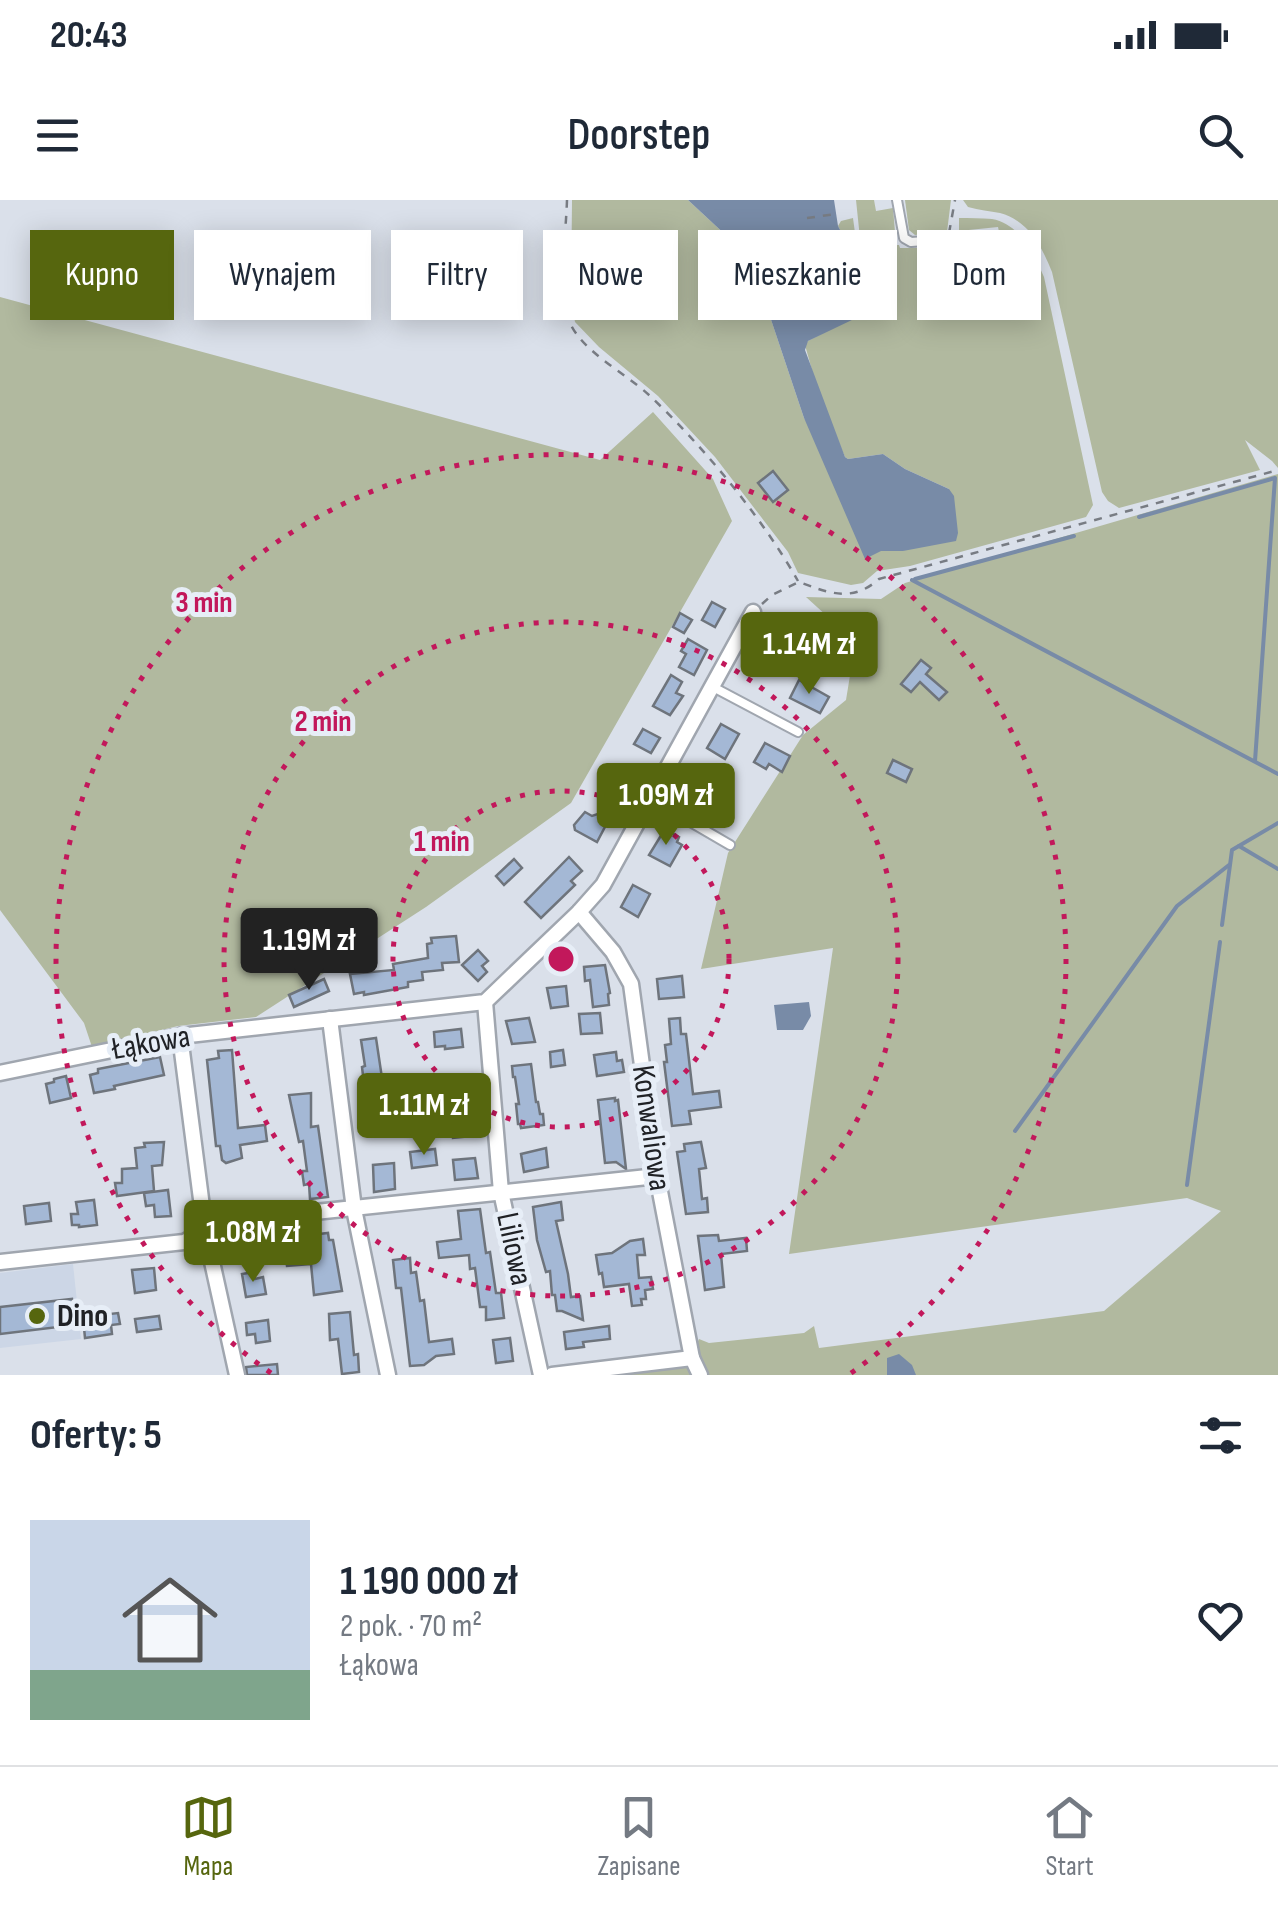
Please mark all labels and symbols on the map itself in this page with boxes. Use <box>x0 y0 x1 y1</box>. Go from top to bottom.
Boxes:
text: 3 min <box>175 585 233 621</box>
pin: 1.14M zł <box>706 612 912 697</box>
text: 2 min <box>294 704 352 740</box>
pin: 1.09M zł <box>563 763 769 848</box>
text: 1 min <box>414 824 470 860</box>
pin: 1.19M zł <box>206 908 412 993</box>
centre of rings <box>543 941 579 977</box>
street label: Łąkowa <box>108 1017 193 1069</box>
street label: Konwaliowa <box>623 1063 679 1193</box>
pin: 1.11M zł <box>321 1073 527 1158</box>
pin: 1.08M zł <box>150 1200 356 1285</box>
street label: Liliowa <box>487 1209 541 1289</box>
place label: Dino <box>57 1297 108 1336</box>
marker: Dino <box>26 1305 48 1327</box>

